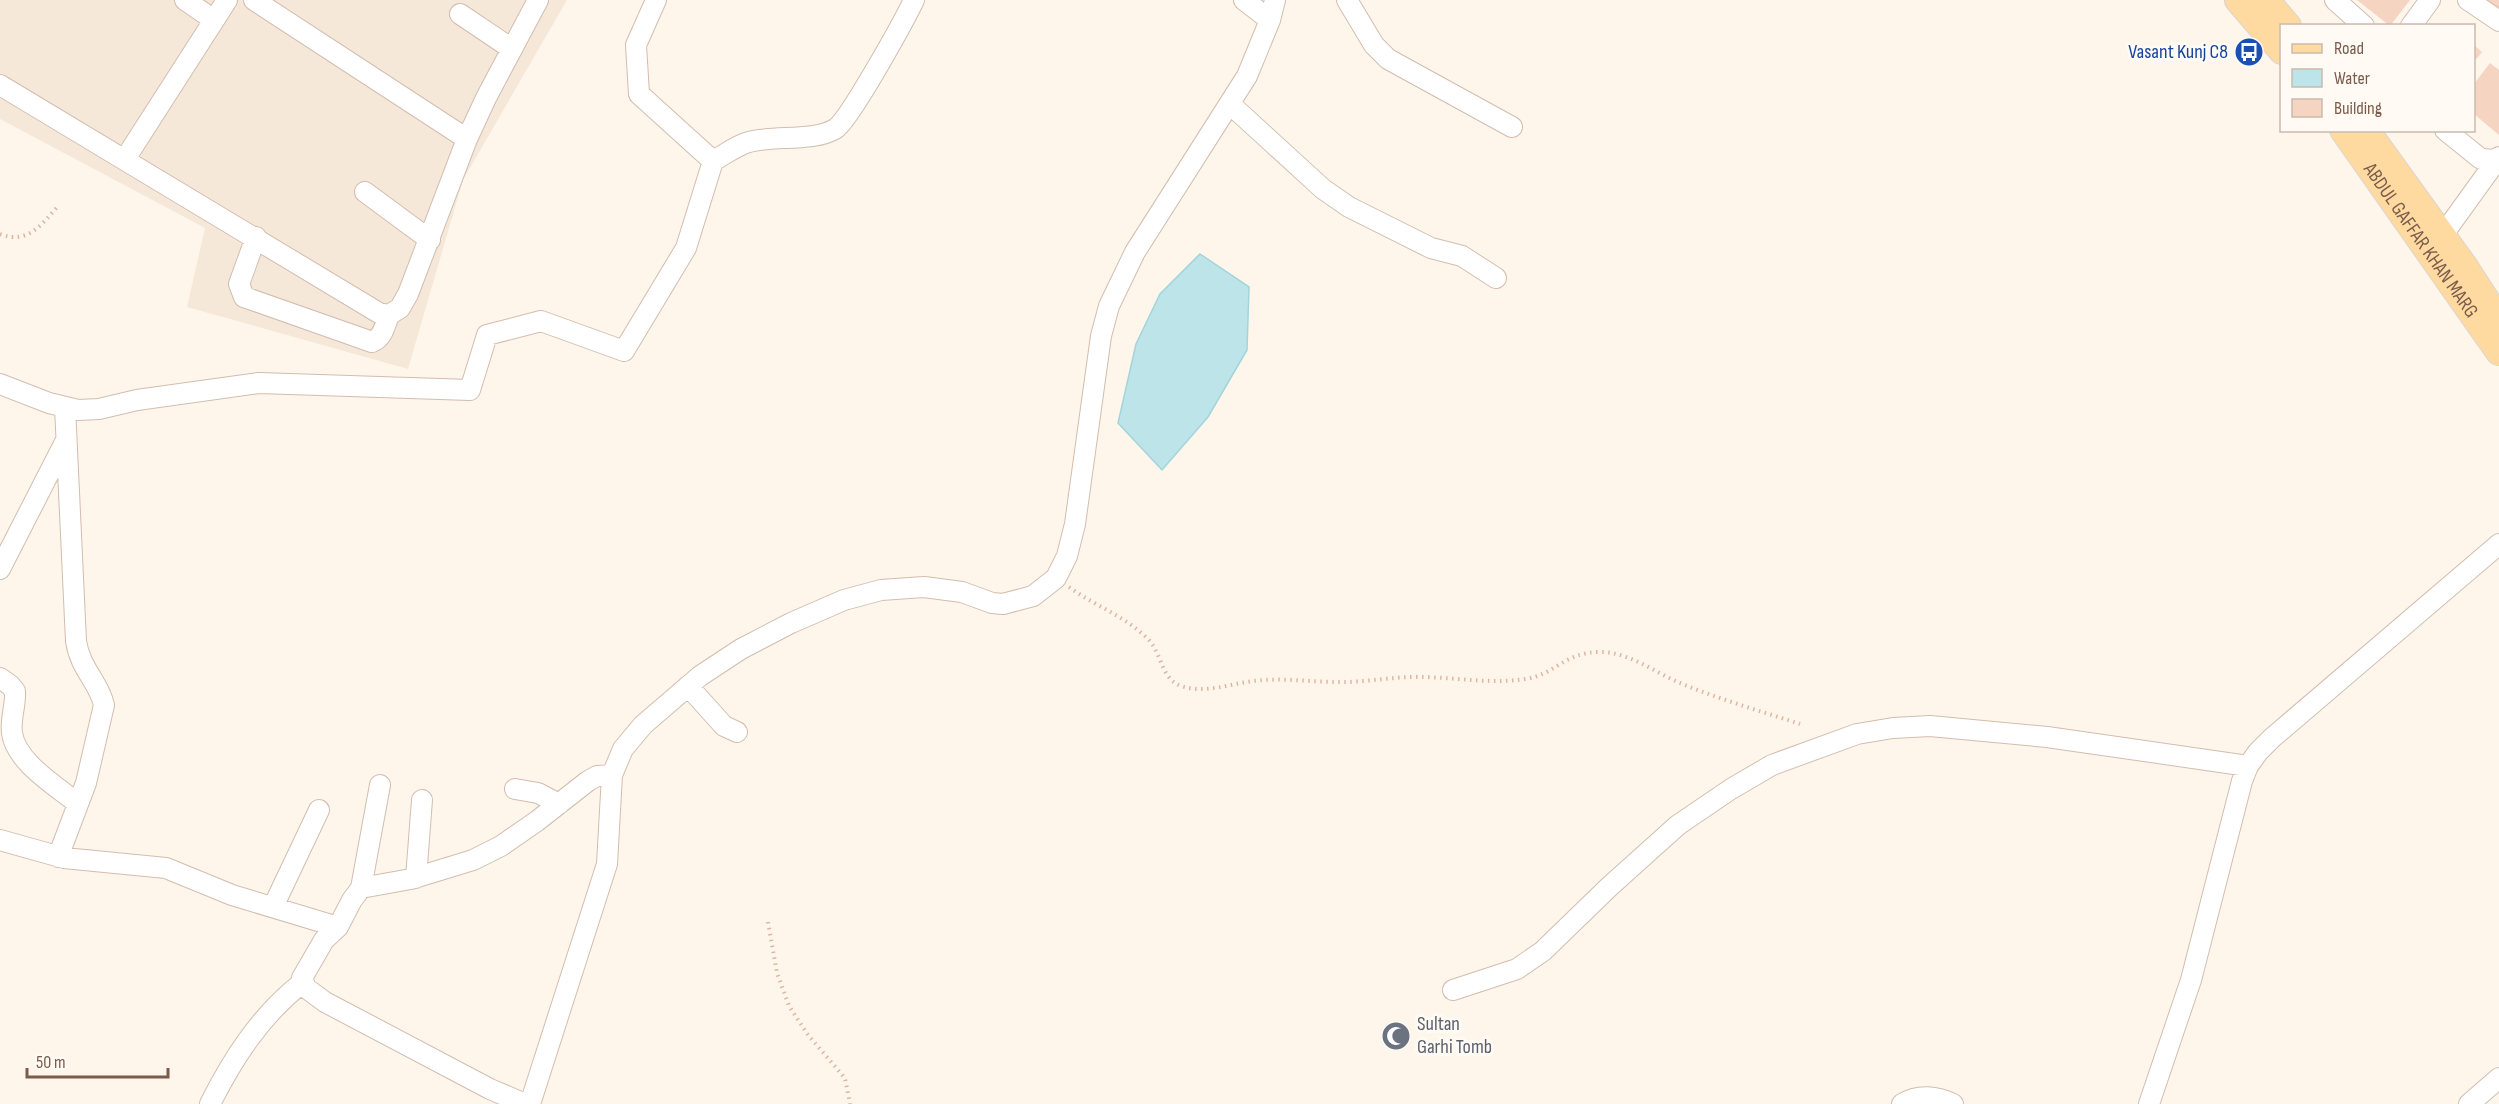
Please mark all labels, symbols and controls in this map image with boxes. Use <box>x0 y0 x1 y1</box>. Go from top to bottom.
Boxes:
legend <box>2280 24 2475 132</box>
bus stop icon: Vasant Kunj C8 <box>2233 36 2265 68</box>
text: Road <box>2334 38 2364 59</box>
place label: Vasant Kunj C8 <box>2128 40 2228 64</box>
text: Water <box>2334 68 2370 89</box>
text: Building <box>2334 98 2382 119</box>
street label: ABDUL GAFFAR KHAN MARG <box>2357 158 2483 322</box>
place label: Sultan Garhi Tomb <box>1417 1012 1492 1059</box>
mosque icon: Sultan Garhi Tomb <box>1380 1020 1412 1052</box>
scale bar <box>27 1041 168 1079</box>
text: 50 m <box>36 1052 66 1073</box>

